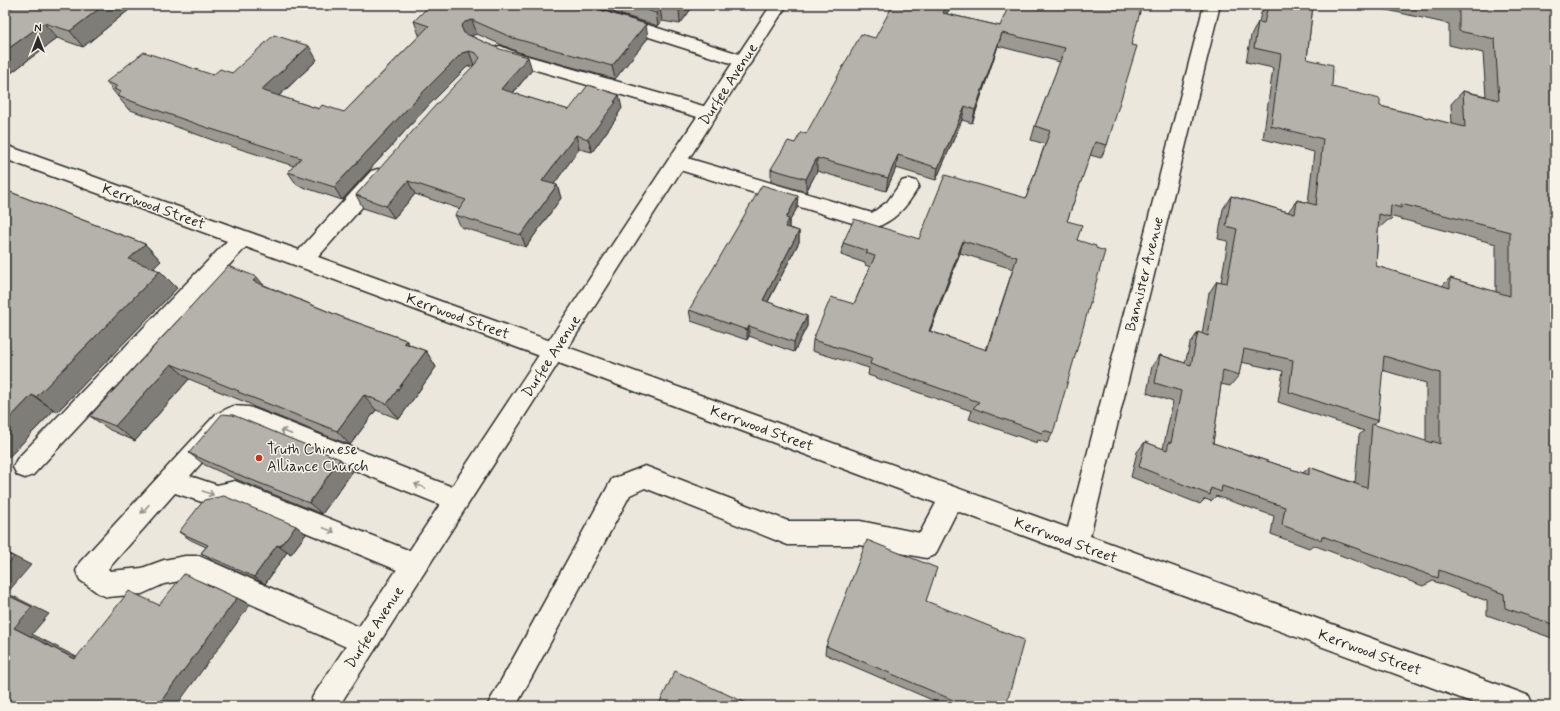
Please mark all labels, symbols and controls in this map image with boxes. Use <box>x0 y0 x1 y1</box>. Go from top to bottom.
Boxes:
north arrow <box>18 18 58 58</box>
text: N <box>34 22 42 36</box>
street label: Durfee Avenue <box>695 39 763 130</box>
street label: Kerrwood Street <box>99 179 208 235</box>
street label: Bannister Avenue <box>1121 215 1169 334</box>
street label: Kerrwood Street <box>403 289 512 345</box>
street label: Durfee Avenue <box>518 311 586 402</box>
street label: Kerrwood Street <box>707 401 816 457</box>
one-way arrow <box>281 428 293 436</box>
place label: Truth Chinese Alliance Church <box>267 440 369 477</box>
marker: Truth Chinese Alliance Church <box>254 453 264 463</box>
one-way arrow <box>415 481 427 489</box>
one-way arrow <box>201 489 213 497</box>
one-way arrow <box>141 503 150 513</box>
street label: Kerrwood Street <box>1011 513 1120 569</box>
one-way arrow <box>323 527 335 534</box>
street label: Durfee Avenue <box>341 582 409 673</box>
street label: Kerrwood Street <box>1315 625 1424 681</box>

